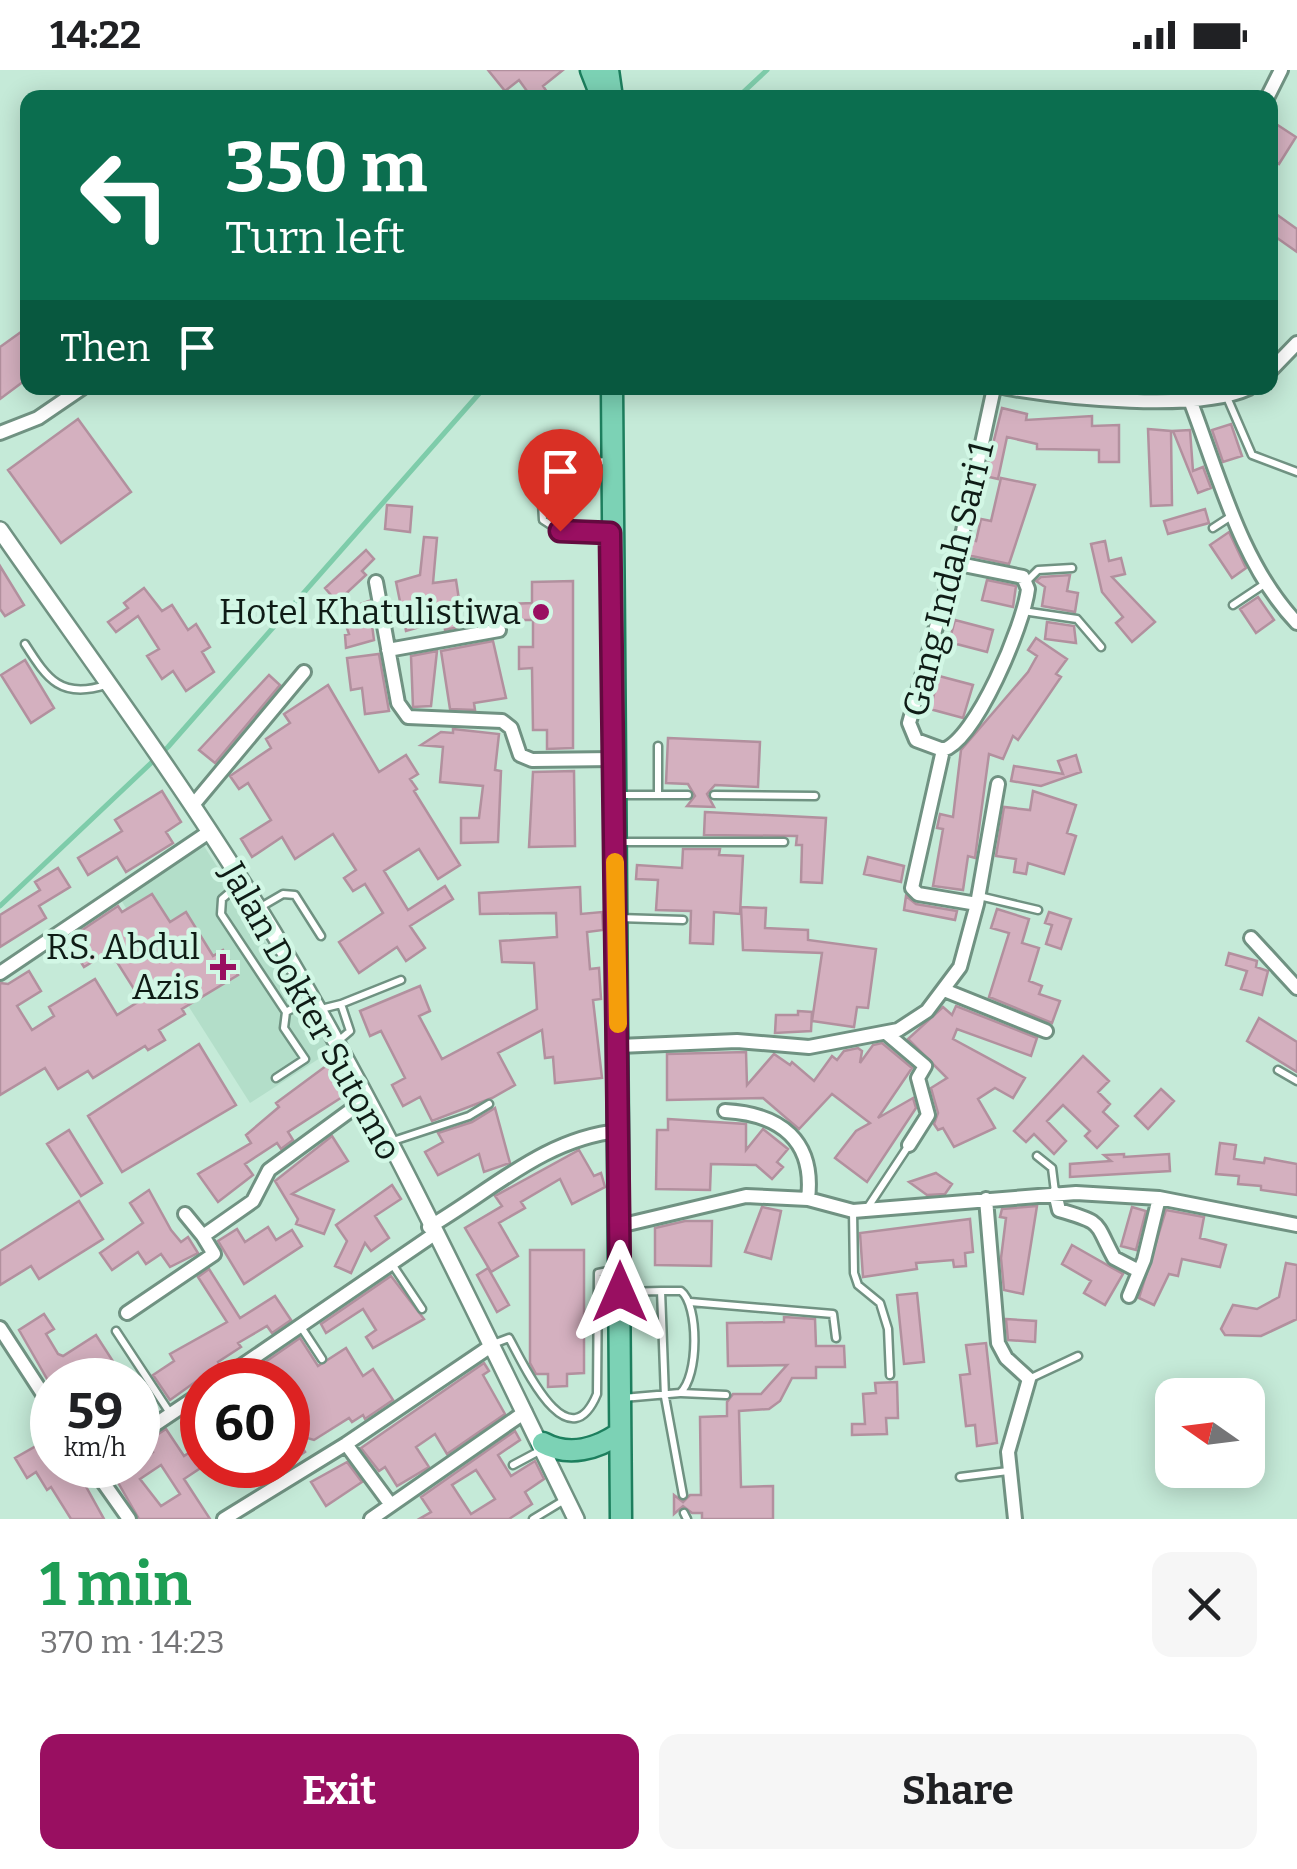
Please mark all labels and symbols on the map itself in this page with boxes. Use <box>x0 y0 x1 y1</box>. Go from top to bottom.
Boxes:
pin <box>518 429 603 532</box>
street label: Gang Indah Sari 1 <box>894 437 1002 721</box>
place label: Hotel Khatulistiwa <box>219 591 521 633</box>
marker: Hotel Khatulistiwa <box>530 601 552 623</box>
street label: Jalan Dokter Sutomo <box>211 854 410 1167</box>
place label: RS. Abdul Azis <box>46 926 200 1008</box>
marker: RS. Abdul Azis <box>210 954 236 980</box>
position arrow <box>568 1240 672 1344</box>
speed limit sign: 60 <box>180 1358 310 1488</box>
north arrow <box>1155 1378 1265 1488</box>

